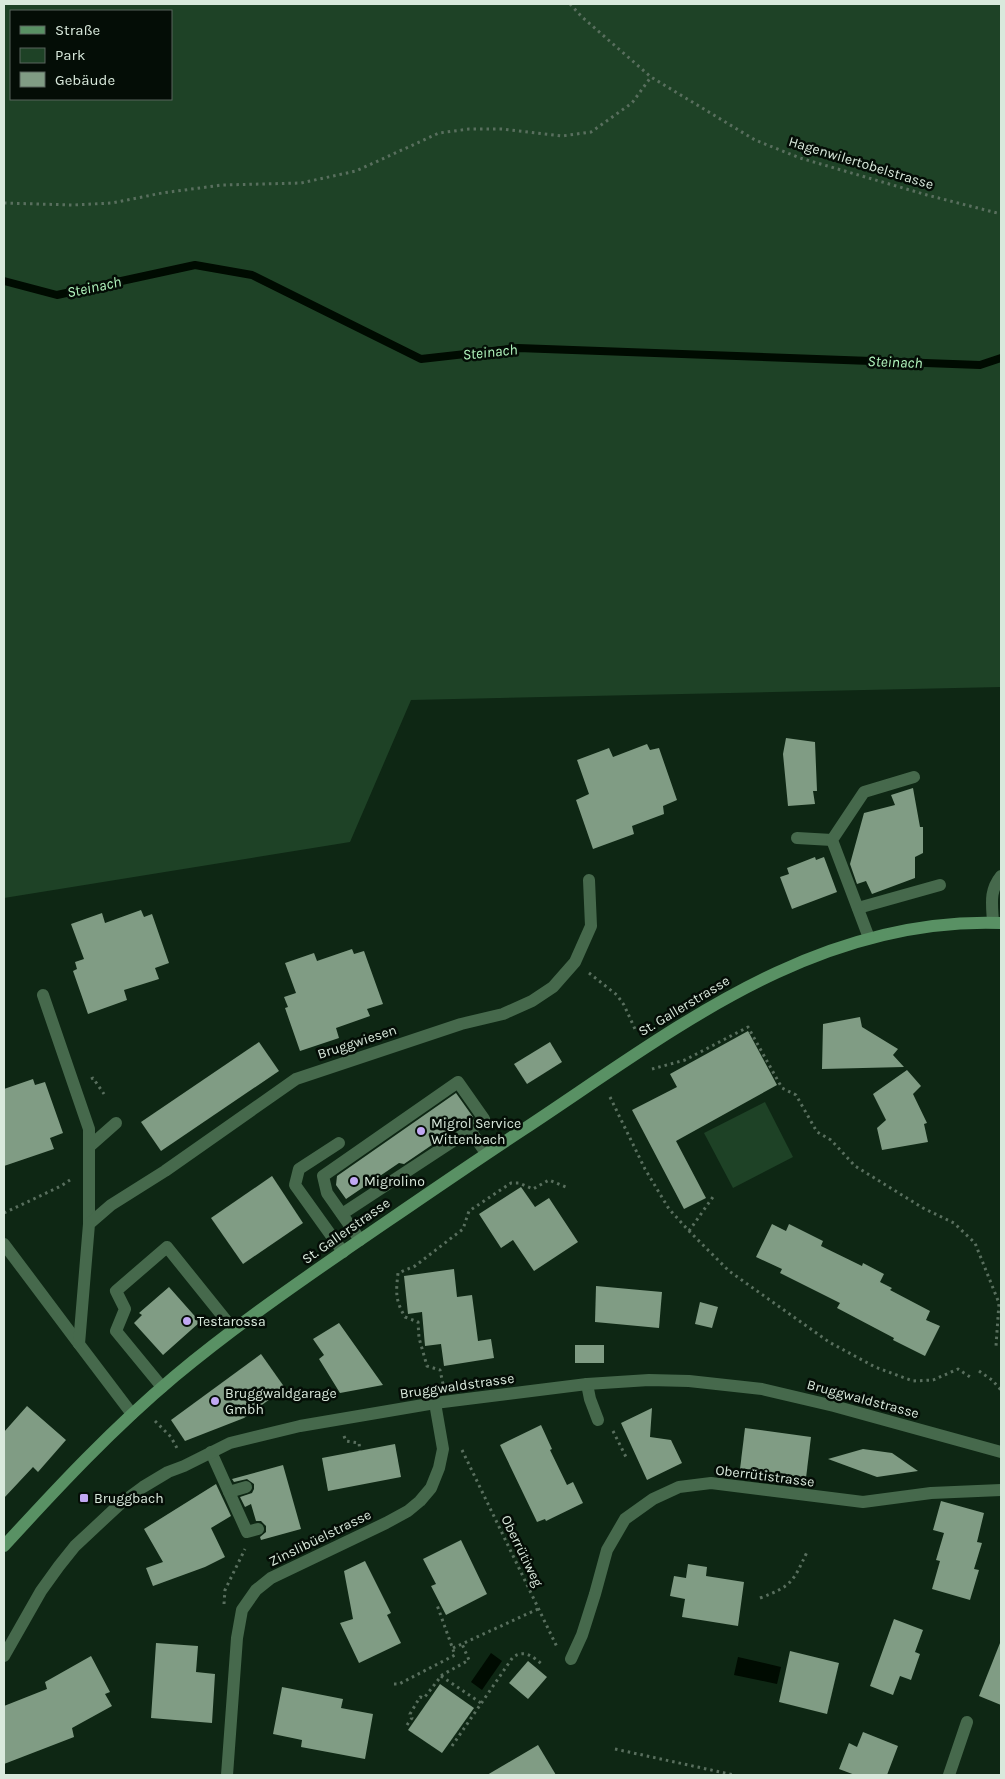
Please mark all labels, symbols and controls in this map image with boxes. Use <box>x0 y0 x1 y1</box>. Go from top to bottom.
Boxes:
legend <box>10 10 172 100</box>
text: Straße <box>55 21 100 39</box>
text: Park <box>55 46 85 64</box>
text: Gebäude <box>55 71 115 89</box>
street label: Hagenwilertobelstrasse <box>786 133 936 193</box>
water label: Steinach <box>65 272 123 302</box>
water label: Steinach <box>462 340 518 364</box>
water label: Steinach <box>867 352 923 372</box>
street label: St. Gallerstrasse <box>635 972 733 1040</box>
street label: Bruggwiesen <box>315 1021 399 1063</box>
place label: Migrol Service Wittenbach <box>431 1115 521 1148</box>
marker: Migrol Service Wittenbach <box>415 1125 427 1137</box>
place label: Migrolino <box>364 1173 425 1190</box>
marker: Migrolino <box>348 1175 360 1187</box>
street label: St. Gallerstrasse <box>299 1194 393 1268</box>
place label: Testarossa <box>197 1313 266 1330</box>
marker: Testarossa <box>181 1315 193 1327</box>
street label: Bruggwaldstrasse <box>399 1370 515 1402</box>
street label: Bruggwaldstrasse <box>805 1376 921 1422</box>
place label: Bruggwaldgarage Gmbh <box>225 1385 337 1418</box>
marker: Bruggwaldgarage Gmbh <box>209 1395 221 1407</box>
street label: Oberrütistrasse <box>714 1461 816 1491</box>
place label: Bruggbach <box>94 1490 164 1507</box>
marker: Bruggbach <box>78 1492 90 1504</box>
street label: Zinslibüelstrasse <box>266 1506 374 1570</box>
street label: Oberrütiweg <box>497 1512 547 1590</box>

